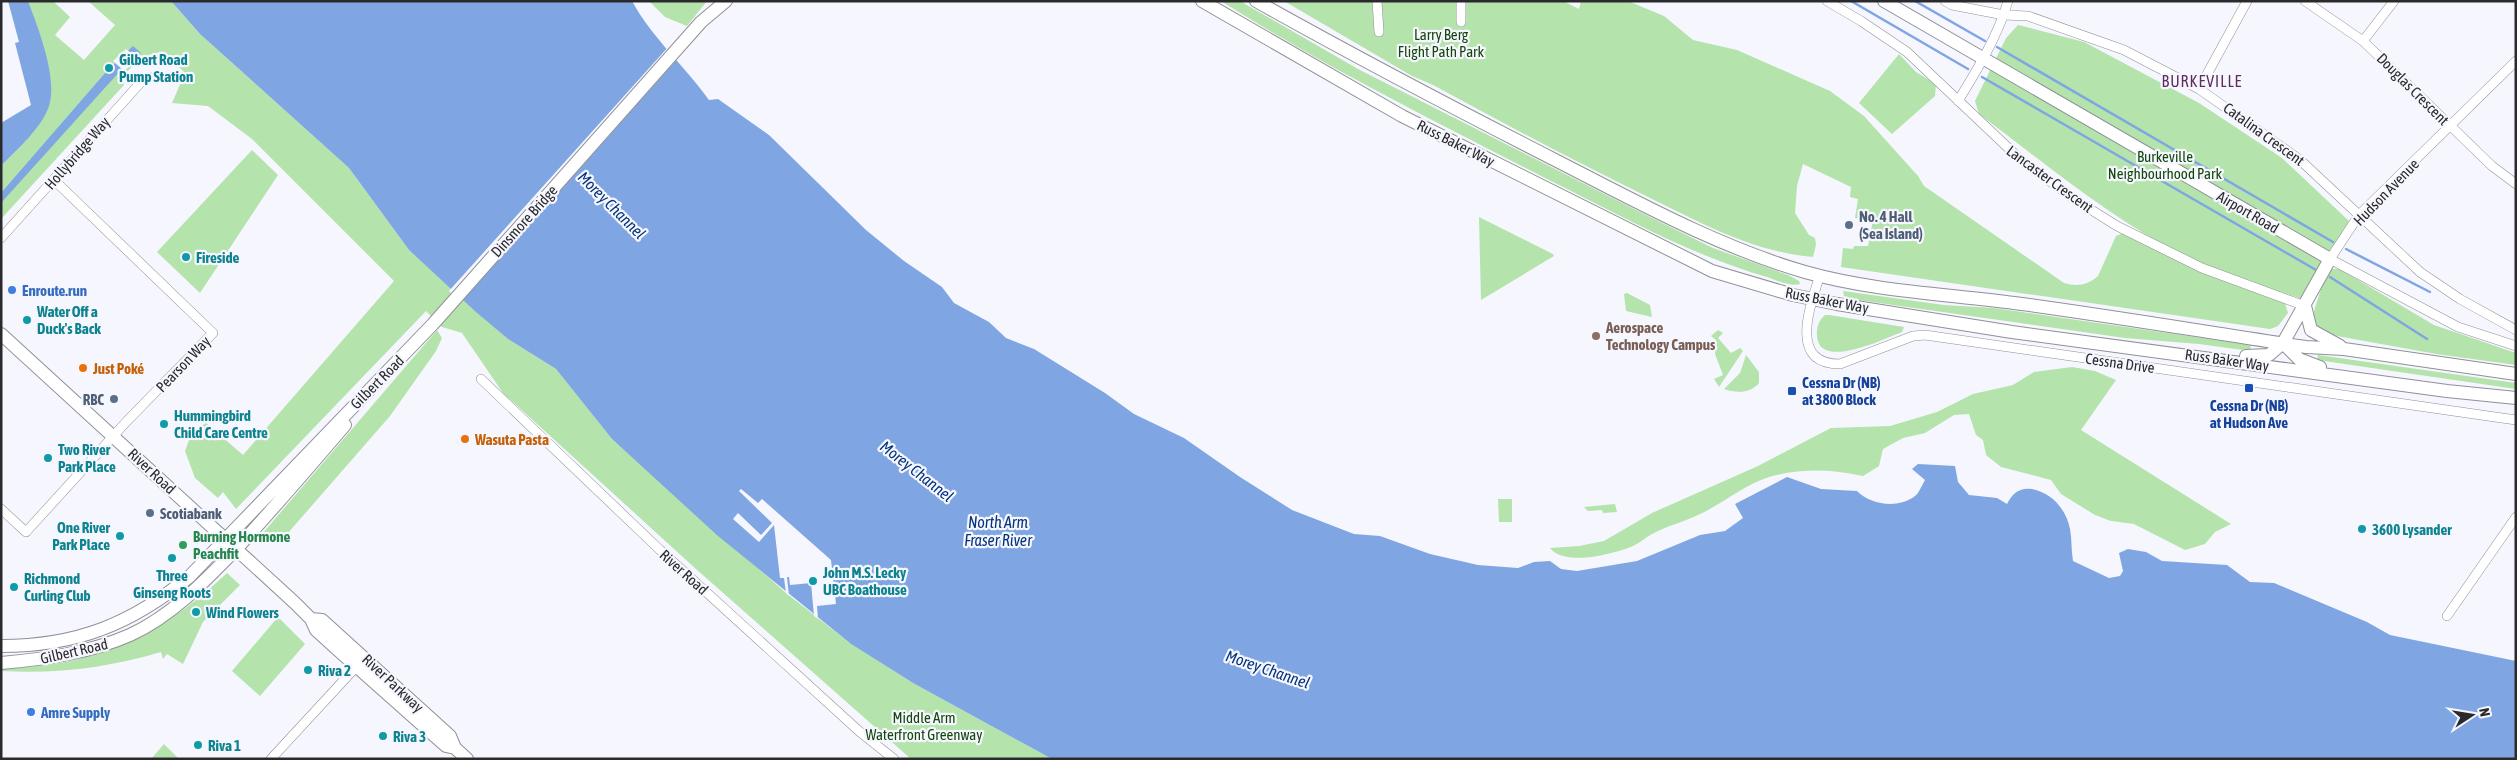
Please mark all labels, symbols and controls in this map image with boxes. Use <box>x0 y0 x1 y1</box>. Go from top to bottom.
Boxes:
park label: Larry Berg Flight Path Park <box>1398 26 1485 60</box>
street label: Douglas Crescent <box>2374 50 2452 128</box>
place label: Gilbert Road Pump Station <box>119 51 193 85</box>
marker: Gilbert Road Pump Station <box>103 62 115 74</box>
district label: BURKEVILLE <box>2162 72 2242 90</box>
street label: Catalina Crescent <box>2220 99 2308 169</box>
street label: Hollybridge Way <box>41 113 113 193</box>
street label: Russ Baker Way <box>1414 116 1498 170</box>
street label: Lancaster Crescent <box>2004 142 2096 216</box>
park label: Burkeville Neighbourhood Park <box>2108 148 2223 182</box>
street label: Hudson Avenue <box>2350 155 2422 229</box>
water label: Morey Channel <box>574 168 649 243</box>
street label: Dinsmore Bridge <box>487 182 561 260</box>
street label: Airport Road <box>2214 187 2282 237</box>
place label: No. 4 Hall (Sea Island) <box>1859 208 1923 242</box>
marker: No. 4 Hall (Sea Island) <box>1843 219 1855 231</box>
place label: Fireside <box>196 249 240 266</box>
marker: Fireside <box>180 251 192 263</box>
place label: Enroute.run <box>22 282 87 299</box>
marker: Enroute.run <box>6 284 18 296</box>
street label: Russ Baker Way <box>1784 284 1870 316</box>
place label: Water Off a Duck's Back <box>36 303 101 337</box>
marker: Water Off a Duck's Back <box>21 314 33 326</box>
place label: Aerospace Technology Campus <box>1605 319 1716 353</box>
marker: Aerospace Technology Campus <box>1590 330 1602 342</box>
street label: Pearson Way <box>152 333 214 395</box>
street label: Russ Baker Way <box>2184 346 2270 374</box>
street label: Cessna Drive <box>2084 350 2156 376</box>
street label: Gilbert Road <box>347 352 407 412</box>
place label: Just Poké <box>92 360 144 377</box>
marker: Just Poké <box>77 362 89 374</box>
place label: Cessna Dr (NB) at 3800 Block <box>1802 374 1881 408</box>
marker: Cessna Dr (NB) at Hudson Ave <box>2243 382 2255 394</box>
marker: Cessna Dr (NB) at 3800 Block <box>1786 385 1798 397</box>
place label: RBC <box>83 391 104 408</box>
marker: RBC <box>108 393 120 405</box>
place label: Cessna Dr (NB) at Hudson Ave <box>2210 397 2288 431</box>
place label: Hummingbird Child Care Centre <box>174 407 268 441</box>
marker: Hummingbird Child Care Centre <box>158 418 170 430</box>
place label: Wasuta Pasta <box>474 431 549 448</box>
marker: Wasuta Pasta <box>459 433 471 445</box>
water label: Morey Channel <box>876 437 957 506</box>
place label: Two River Park Place <box>58 441 116 475</box>
street label: River Road <box>125 445 179 497</box>
marker: Two River Park Place <box>42 452 54 464</box>
place label: Scotiabank <box>160 505 222 522</box>
marker: Scotiabank <box>144 507 156 519</box>
water label: North Arm Fraser River <box>964 513 1033 549</box>
place label: One River Park Place <box>52 519 111 553</box>
place label: 3600 Lysander <box>2372 521 2452 538</box>
marker: 3600 Lysander <box>2356 523 2368 535</box>
place label: Burning Hormone Peachfit <box>193 528 291 562</box>
marker: One River Park Place <box>114 530 126 542</box>
marker: Burning Hormone Peachfit <box>177 539 189 551</box>
street label: River Road <box>656 546 712 598</box>
marker: Three Ginseng Roots <box>166 552 178 564</box>
place label: John M.S. Lecky UBC Boathouse <box>822 564 907 598</box>
place label: Three Ginseng Roots <box>133 567 212 601</box>
place label: Richmond Curling Club <box>24 570 91 604</box>
marker: John M.S. Lecky UBC Boathouse <box>807 575 819 587</box>
marker: Richmond Curling Club <box>8 581 20 593</box>
place label: Wind Flowers <box>205 604 280 621</box>
marker: Wind Flowers <box>190 606 202 618</box>
street label: Gilbert Road <box>39 635 109 667</box>
water label: Morey Channel <box>1223 646 1312 693</box>
street label: River Parkway <box>359 650 427 716</box>
place label: Riva 2 <box>318 662 351 679</box>
marker: Riva 2 <box>302 664 314 676</box>
north arrow <box>2447 690 2497 740</box>
place label: Amre Supply <box>40 704 111 721</box>
marker: Amre Supply <box>25 706 37 718</box>
text: N <box>2476 707 2493 718</box>
park label: Middle Arm Waterfront Greenway <box>865 709 983 743</box>
place label: Riva 3 <box>393 728 426 745</box>
marker: Riva 3 <box>377 730 389 742</box>
place label: Riva 1 <box>208 737 241 754</box>
marker: Riva 1 <box>192 739 204 751</box>

